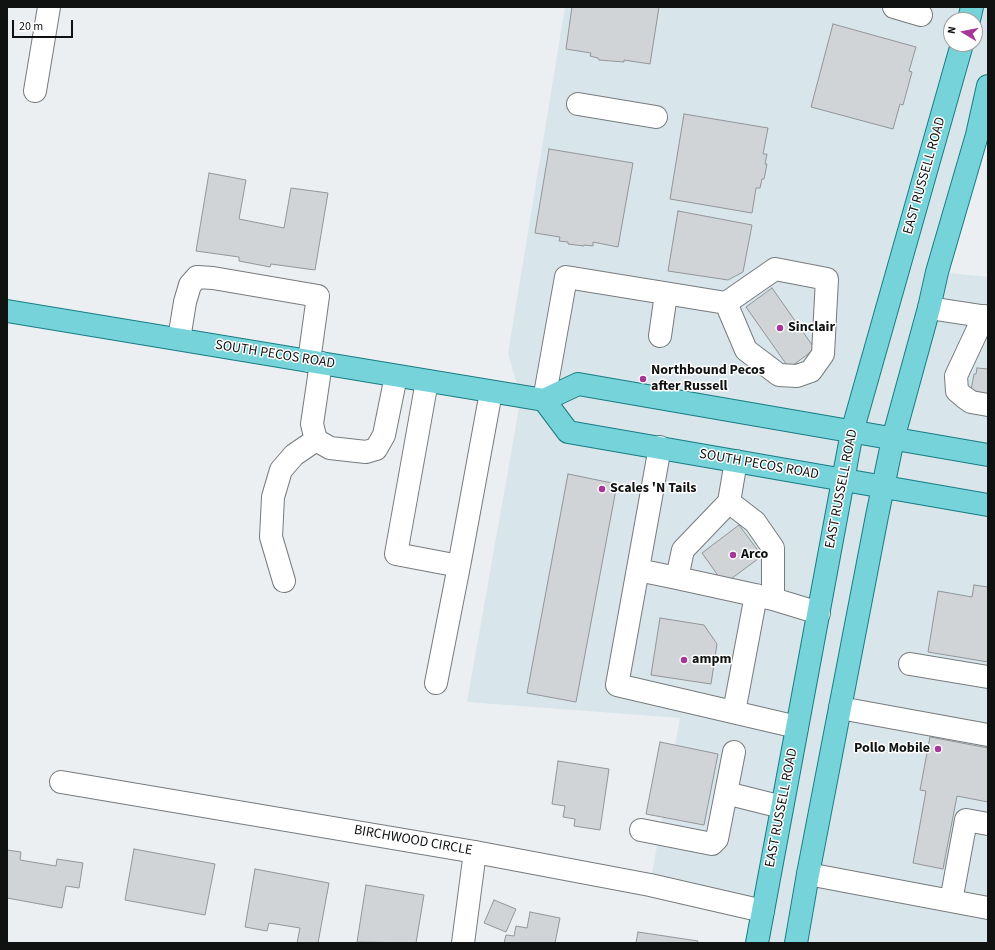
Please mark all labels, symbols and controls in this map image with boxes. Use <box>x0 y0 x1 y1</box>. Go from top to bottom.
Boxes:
scale bar <box>14 12 75 38</box>
north arrow <box>943 12 983 52</box>
text: 20 m <box>19 18 43 35</box>
text: N <box>944 25 960 35</box>
street label: EAST RUSSELL ROAD <box>900 115 950 237</box>
place label: Sinclair <box>788 320 835 336</box>
marker: Sinclair <box>775 323 785 333</box>
street label: SOUTH PECOS ROAD <box>214 337 336 373</box>
place label: Northbound Pecos after Russell <box>651 363 765 396</box>
marker: Northbound Pecos after Russell <box>638 374 648 384</box>
street label: EAST RUSSELL ROAD <box>822 428 862 550</box>
street label: SOUTH PECOS ROAD <box>698 446 820 484</box>
place label: Scales 'N Tails <box>610 481 696 497</box>
marker: Scales 'N Tails <box>597 484 607 494</box>
place label: Arco <box>741 547 768 563</box>
marker: Arco <box>728 550 738 560</box>
place label: ampm <box>692 652 731 668</box>
marker: ampm <box>679 655 689 665</box>
place label: Pollo Mobile <box>854 741 930 757</box>
marker: Pollo Mobile <box>933 744 943 754</box>
street label: EAST RUSSELL ROAD <box>762 747 802 869</box>
street label: BIRCHWOOD CIRCLE <box>353 822 473 860</box>

